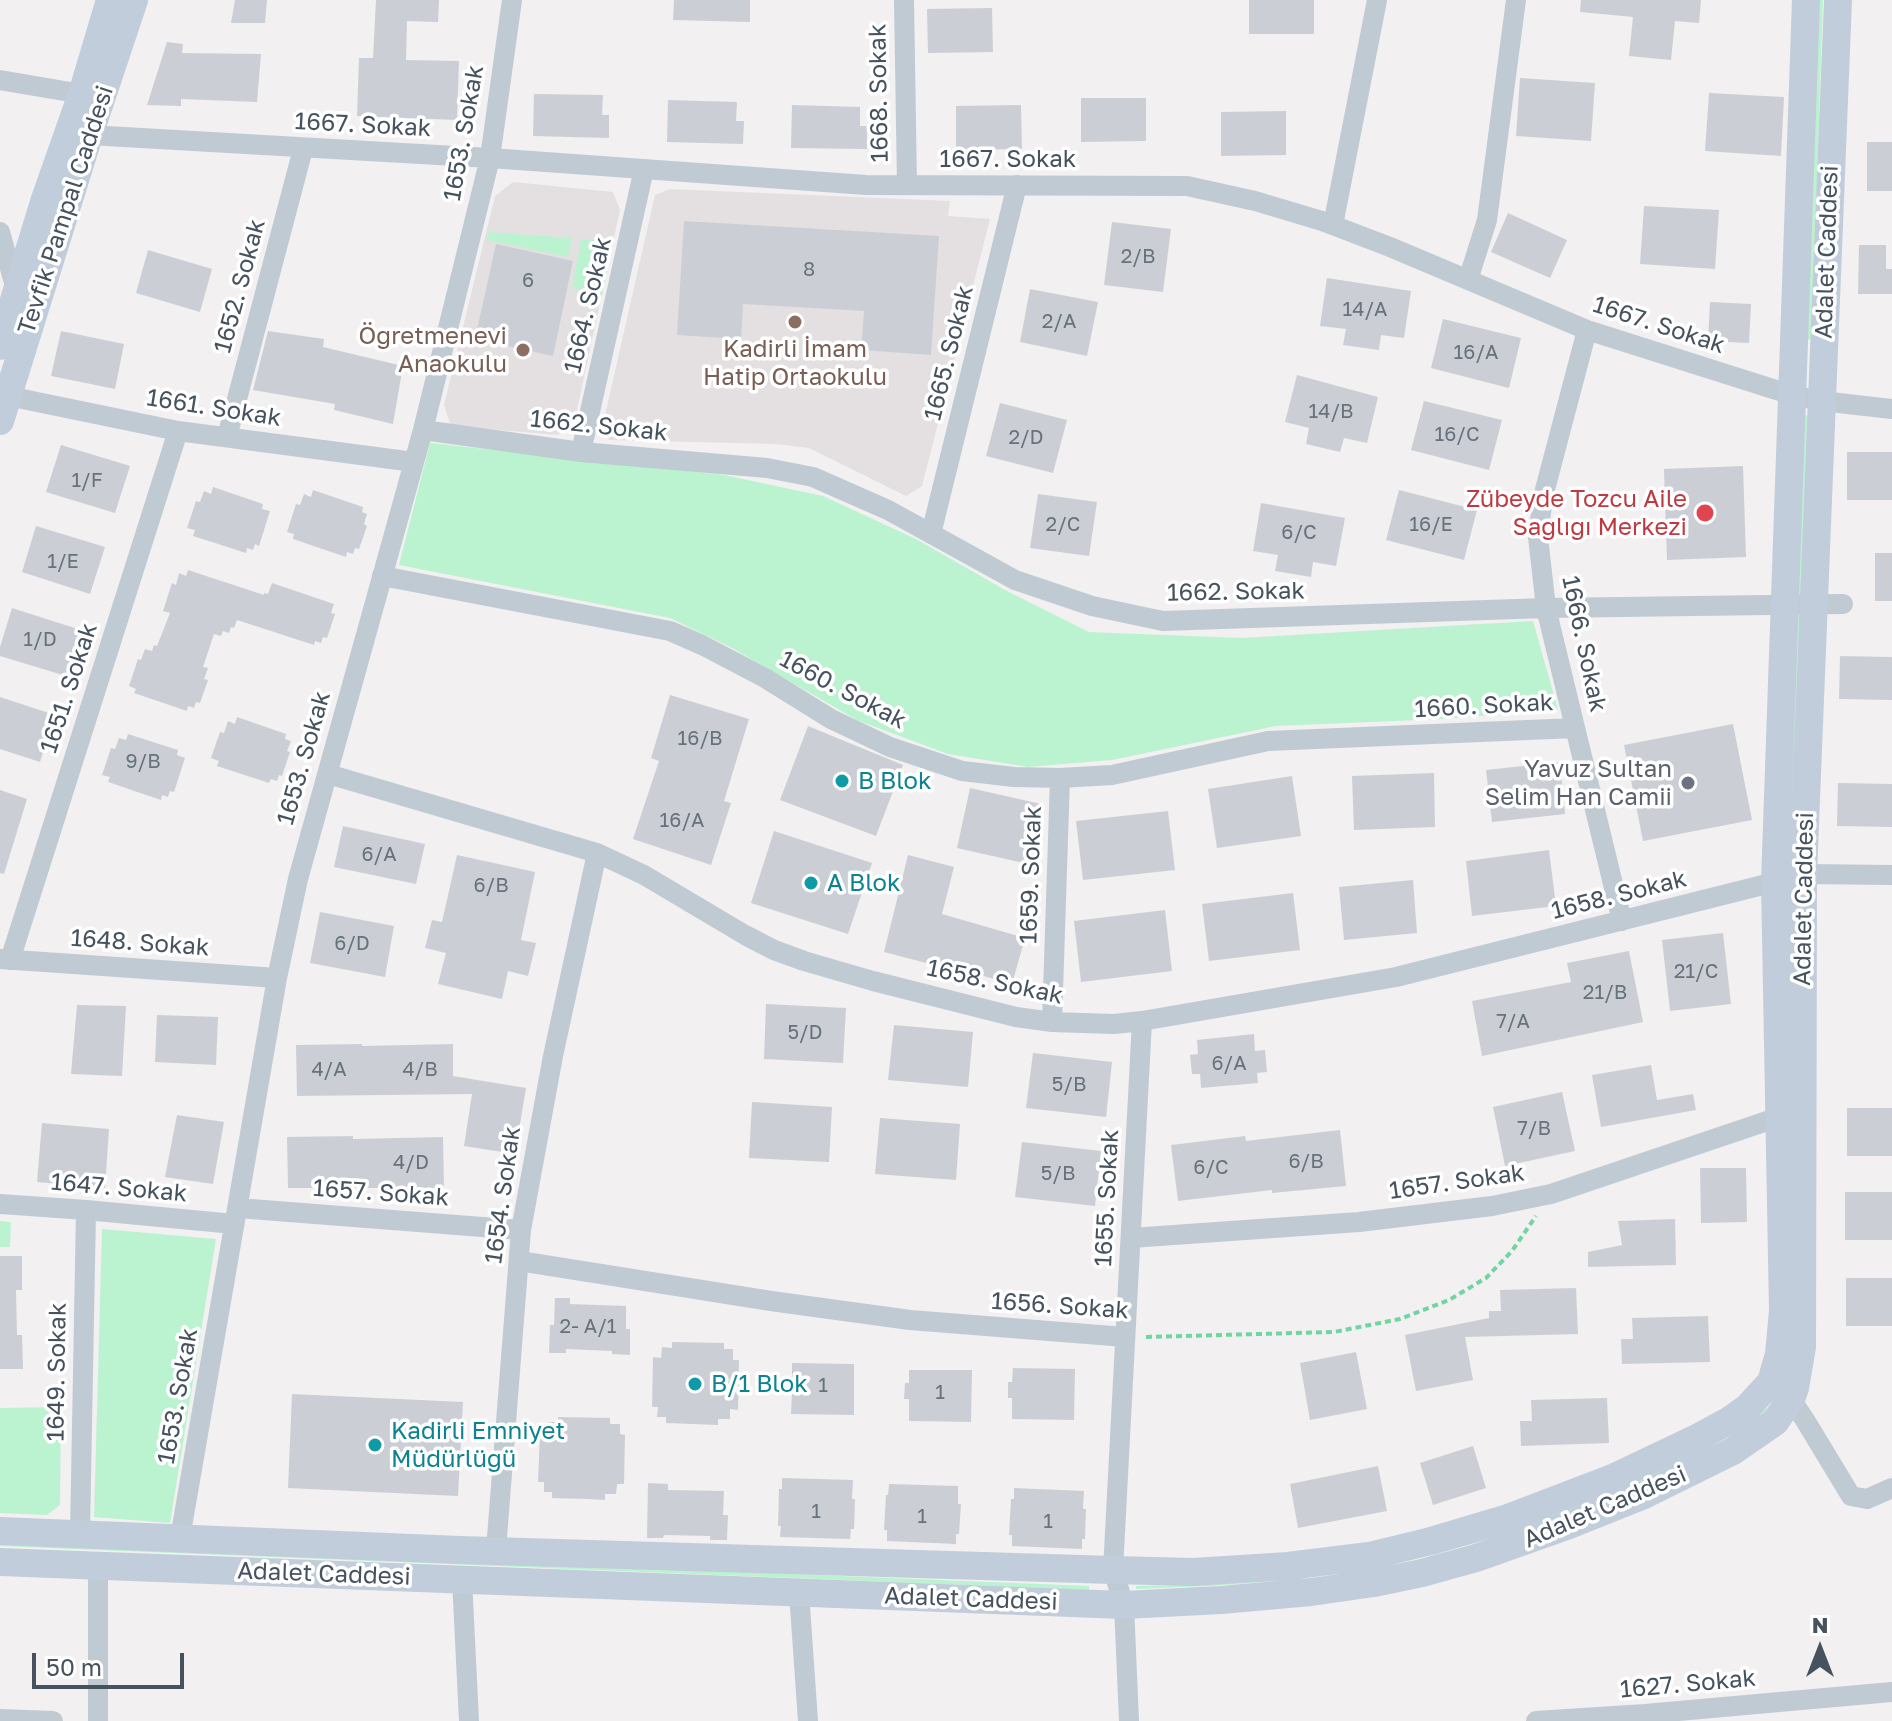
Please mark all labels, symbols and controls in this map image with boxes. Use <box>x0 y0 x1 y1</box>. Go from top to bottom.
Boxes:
street label: 1668. Sokak <box>863 23 895 163</box>
street label: 1653. Sokak <box>438 63 490 203</box>
street label: Tevfik Pampal Caddesi <box>12 82 120 338</box>
street label: 1667. Sokak <box>294 107 432 143</box>
street label: 1667. Sokak <box>940 145 1076 173</box>
street label: Adalet Caddesi <box>1810 165 1844 339</box>
street label: 1652. Sokak <box>208 216 272 356</box>
street label: 1664. Sokak <box>558 234 618 376</box>
house number: 2/B <box>1121 245 1155 269</box>
house number: 8 <box>803 258 815 282</box>
house number: 6 <box>522 269 534 293</box>
street label: 1665. Sokak <box>918 283 980 423</box>
street label: 1667. Sokak <box>1589 290 1729 360</box>
house number: 14/A <box>1343 298 1387 322</box>
house number: 2/A <box>1042 310 1076 334</box>
marker: Kadirli İmam Hatip Ortaokulu <box>786 313 804 331</box>
place label: Öğretmenevi Anaokulu <box>359 322 507 378</box>
place label: Kadirli İmam Hatip Ortaokulu <box>703 335 887 391</box>
marker: Öğretmenevi Anaokulu <box>514 341 532 359</box>
house number: 16/A <box>1454 341 1498 365</box>
street label: 1661. Sokak <box>145 383 283 433</box>
house number: 14/B <box>1309 400 1353 424</box>
street label: 1662. Sokak <box>529 404 669 448</box>
house number: 16/C <box>1435 423 1479 447</box>
house number: 2/D <box>1008 426 1044 450</box>
house number: 1/F <box>71 469 103 493</box>
place label: Zübeyde Tozcu Aile Sağlığı Merkezi <box>1466 485 1687 541</box>
marker: Zübeyde Tozcu Aile Sağlığı Merkezi <box>1694 502 1716 524</box>
house number: 2/C <box>1046 513 1080 537</box>
house number: 16/E <box>1409 513 1453 537</box>
house number: 6/C <box>1281 521 1317 545</box>
house number: 1/E <box>47 550 79 574</box>
street label: 1666. Sokak <box>1556 573 1612 715</box>
street label: 1662. Sokak <box>1167 576 1305 608</box>
street label: 1651. Sokak <box>34 619 104 757</box>
house number: 1/D <box>23 628 57 652</box>
street label: 1660. Sokak <box>775 645 911 735</box>
street label: 1653. Sokak <box>271 688 337 828</box>
street label: 1660. Sokak <box>1414 688 1554 724</box>
house number: 16/B <box>678 727 722 751</box>
house number: 9/B <box>125 750 161 774</box>
place label: Yavuz Sultan Selim Han Camii <box>1485 755 1672 811</box>
place label: B Blok <box>858 767 932 795</box>
marker: B Blok <box>833 772 851 790</box>
marker: Yavuz Sultan Selim Han Camii <box>1679 774 1697 792</box>
street label: 1659. Sokak <box>1014 806 1048 944</box>
house number: 16/A <box>660 809 704 833</box>
street label: Adalet Caddesi <box>1788 812 1820 986</box>
house number: 6/A <box>361 843 397 867</box>
street label: 1658. Sokak <box>1549 864 1689 926</box>
place label: A Blok <box>827 869 901 897</box>
house number: 6/B <box>473 874 509 898</box>
marker: A Blok <box>802 874 820 892</box>
street label: 1648. Sokak <box>70 924 210 962</box>
house number: 6/D <box>334 932 370 956</box>
street label: 1658. Sokak <box>924 954 1066 1010</box>
house number: 21/C <box>1674 960 1718 984</box>
house number: 21/B <box>1583 981 1627 1005</box>
house number: 7/A <box>1496 1010 1530 1034</box>
house number: 5/D <box>787 1021 823 1045</box>
house number: 6/A <box>1211 1052 1247 1076</box>
house number: 4/A <box>311 1058 347 1082</box>
house number: 4/B <box>402 1058 438 1082</box>
house number: 5/B <box>1052 1073 1086 1097</box>
house number: 7/B <box>1517 1117 1551 1141</box>
street label: 1654. Sokak <box>479 1125 527 1265</box>
street label: 1655. Sokak <box>1089 1129 1125 1267</box>
house number: 6/B <box>1288 1150 1324 1174</box>
house number: 4/D <box>393 1151 429 1175</box>
house number: 6/C <box>1193 1156 1229 1180</box>
street label: 1657. Sokak <box>1388 1158 1526 1206</box>
house number: 5/B <box>1041 1162 1075 1186</box>
street label: 1647. Sokak <box>50 1168 188 1208</box>
street label: 1657. Sokak <box>312 1174 450 1212</box>
street label: 1656. Sokak <box>990 1287 1130 1325</box>
street label: 1649. Sokak <box>41 1302 73 1442</box>
house number: 2- A/1 <box>560 1315 616 1339</box>
street label: 1653. Sokak <box>152 1326 204 1466</box>
place label: B/1 Blok <box>711 1370 808 1398</box>
house number: 1 <box>818 1374 828 1398</box>
marker: B/1 Blok <box>686 1375 704 1393</box>
house number: 1 <box>935 1381 945 1405</box>
place label: Kadirli Emniyet Müdürlüğü <box>391 1417 565 1473</box>
marker: Kadirli Emniyet Müdürlüğü <box>366 1436 384 1454</box>
street label: Adalet Caddesi <box>1519 1460 1691 1554</box>
house number: 1 <box>811 1500 821 1524</box>
house number: 1 <box>917 1505 927 1529</box>
house number: 1 <box>1043 1510 1053 1534</box>
street label: Adalet Caddesi <box>237 1557 411 1591</box>
street label: Adalet Caddesi <box>884 1582 1058 1616</box>
north arrow <box>1780 1609 1860 1689</box>
text: N <box>1812 1611 1828 1638</box>
scale bar <box>36 1637 188 1687</box>
text: 50 m <box>46 1652 102 1681</box>
street label: 1627. Sokak <box>1619 1664 1757 1704</box>

